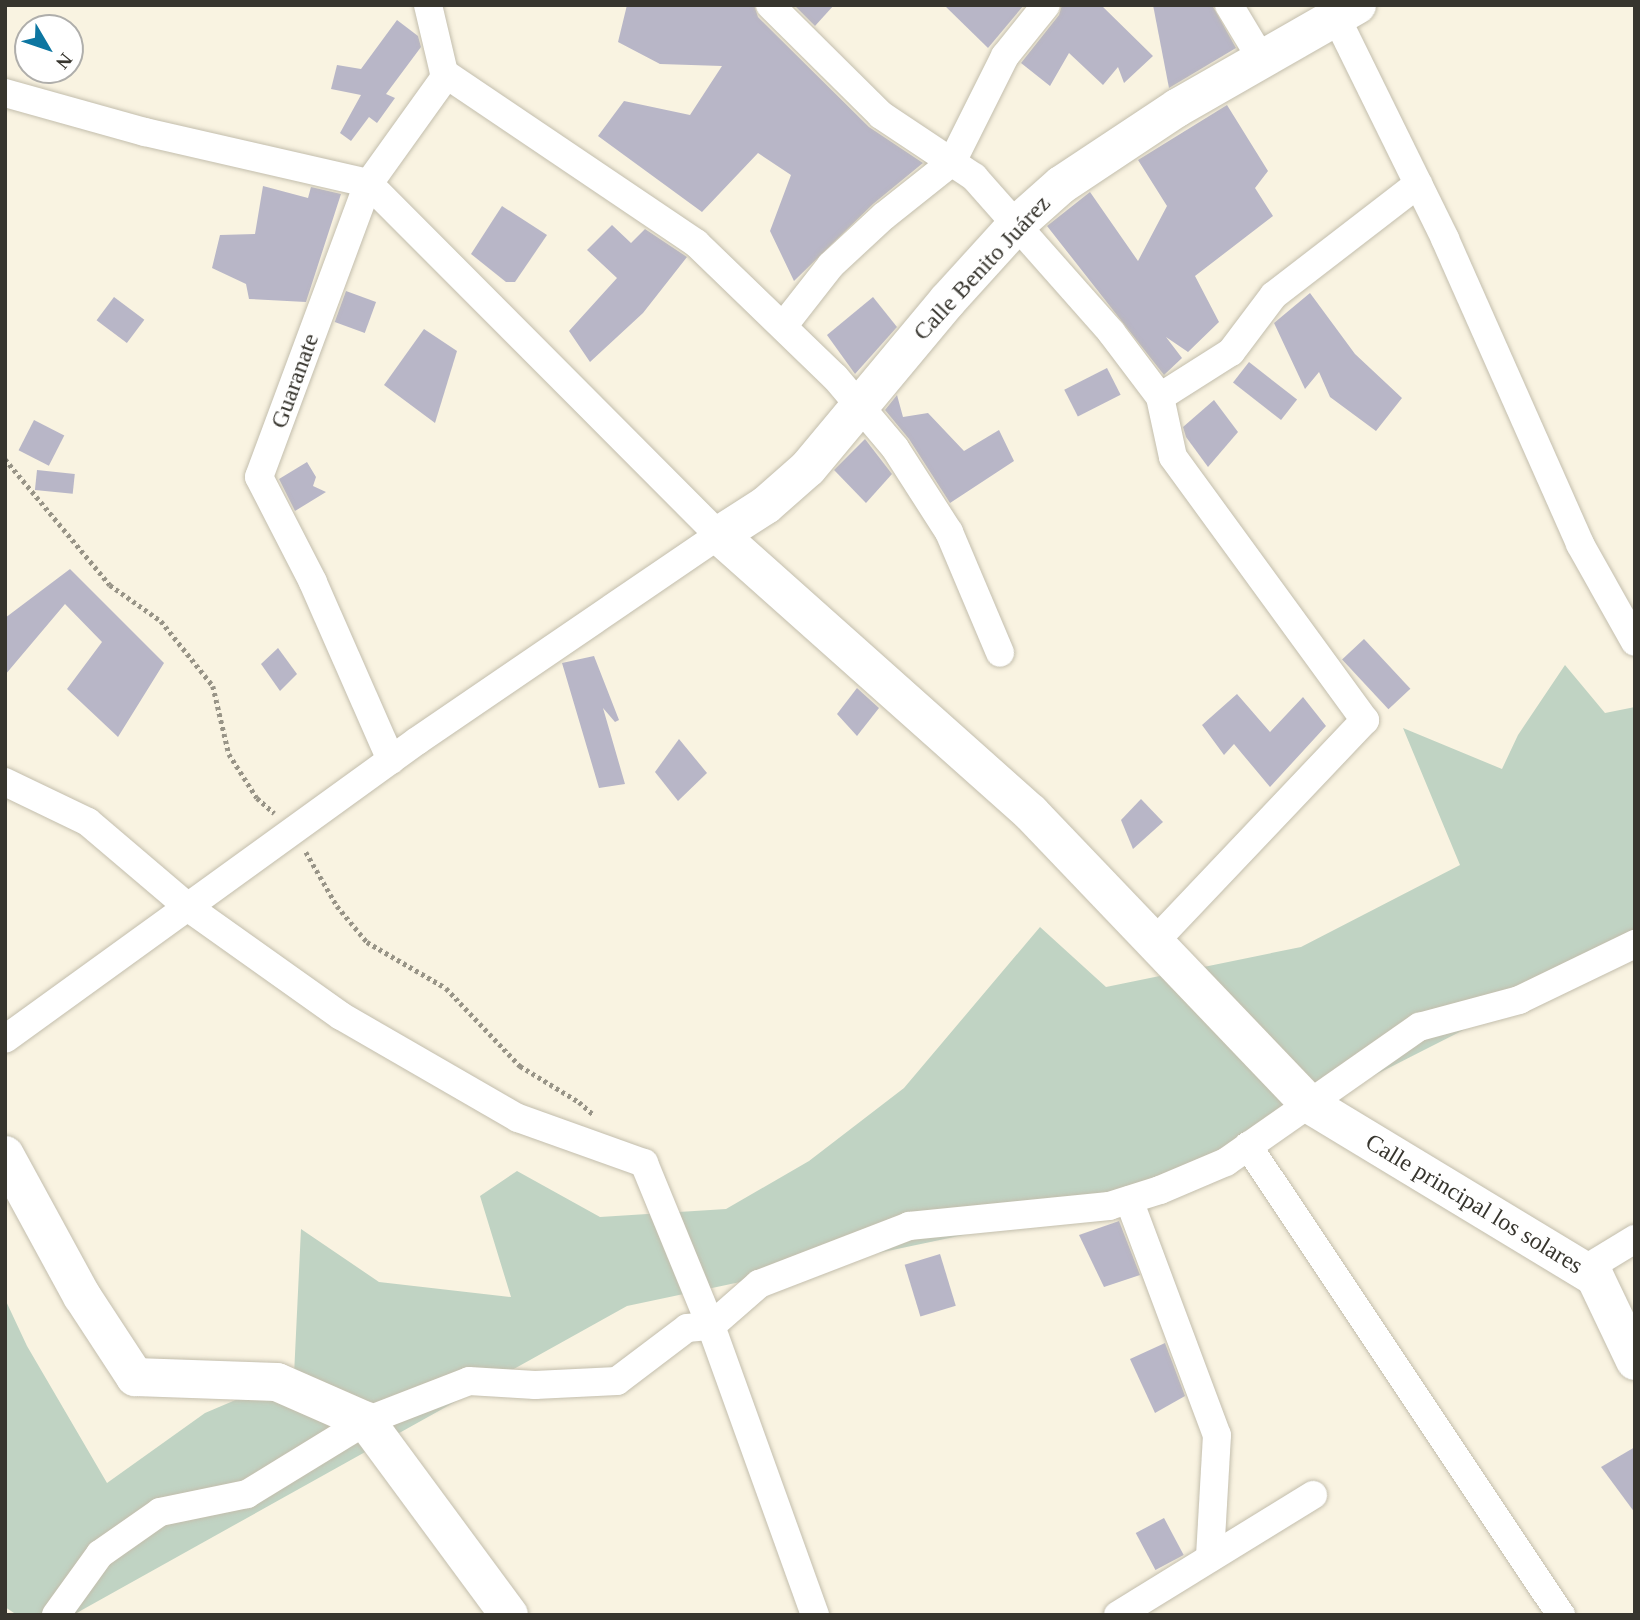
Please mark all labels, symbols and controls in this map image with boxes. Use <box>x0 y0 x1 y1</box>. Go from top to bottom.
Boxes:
north arrow <box>14 14 84 84</box>
text: N <box>52 49 77 73</box>
street label: Calle Benito Juárez <box>907 189 1057 347</box>
street label: Guaranate <box>265 330 325 432</box>
street label: Calle principal los solares <box>1360 1128 1588 1280</box>

